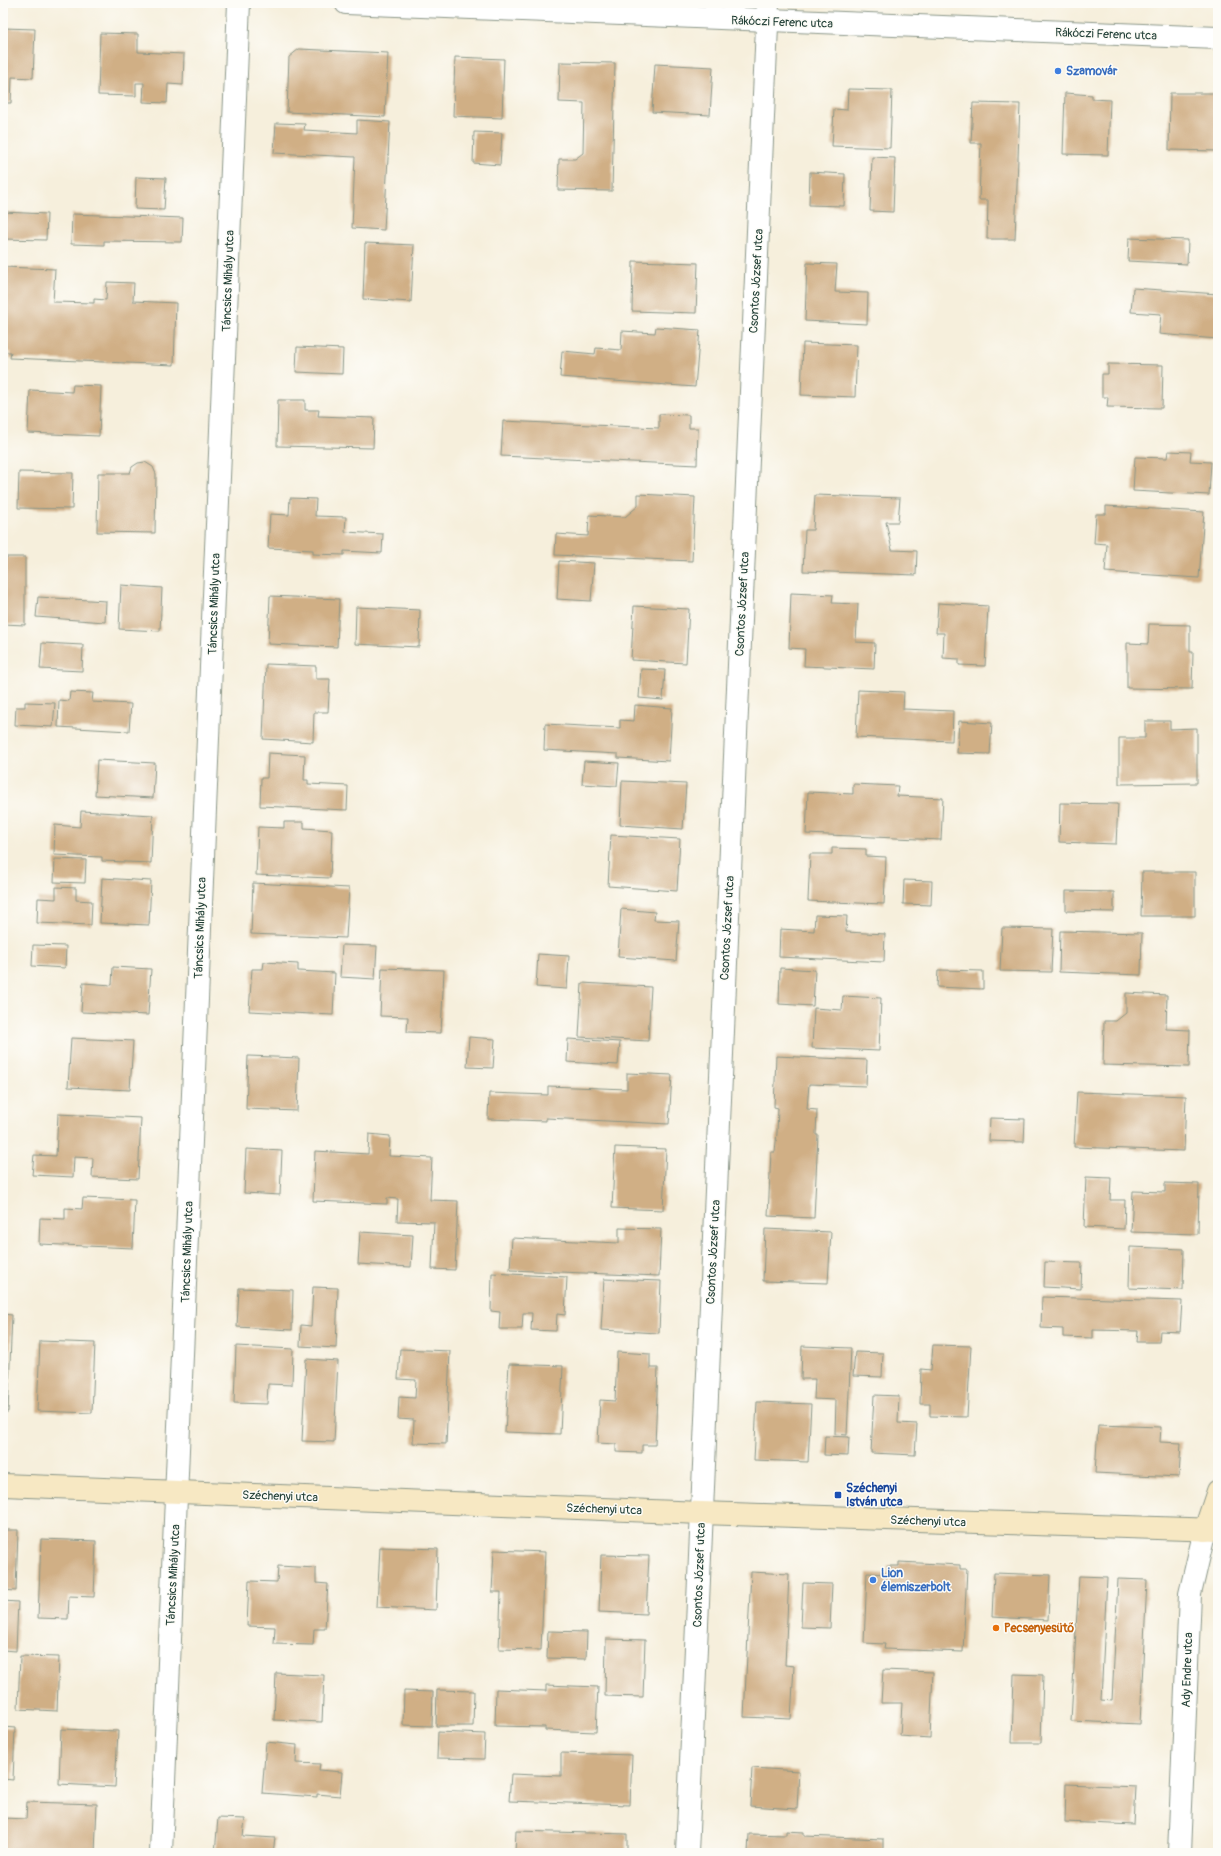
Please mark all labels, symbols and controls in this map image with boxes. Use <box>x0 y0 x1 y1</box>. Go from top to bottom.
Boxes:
street label: Rákóczi Ferenc utca <box>731 13 834 32</box>
street label: Rákóczi Ferenc utca <box>1055 25 1158 44</box>
place label: Szamovár <box>1066 64 1118 79</box>
marker: Szamovár <box>1053 66 1063 76</box>
street label: Csontos József utca <box>746 228 767 334</box>
street label: Táncsics Mihály utca <box>219 229 238 332</box>
street label: Csontos József utca <box>732 551 753 657</box>
street label: Táncsics Mihály utca <box>205 552 224 655</box>
street label: Csontos József utca <box>717 875 738 981</box>
street label: Táncsics Mihály utca <box>191 876 210 979</box>
street label: Csontos József utca <box>703 1199 724 1305</box>
street label: Táncsics Mihály utca <box>178 1200 197 1303</box>
place label: Széchenyi István utca <box>846 1481 903 1510</box>
street label: Széchenyi utca <box>242 1488 319 1505</box>
marker: Széchenyi István utca <box>833 1490 843 1500</box>
street label: Széchenyi utca <box>566 1501 643 1518</box>
street label: Széchenyi utca <box>890 1513 967 1530</box>
street label: Csontos József utca <box>690 1522 709 1628</box>
street label: Táncsics Mihály utca <box>163 1523 184 1626</box>
place label: Lion élemiszerbolt <box>880 1566 952 1595</box>
marker: Lion élemiszerbolt <box>868 1575 878 1585</box>
place label: Pecsenyesütő <box>1004 1621 1075 1636</box>
marker: Pecsenyesütő <box>991 1623 1001 1633</box>
street label: Ady Endre utca <box>1179 1632 1196 1708</box>

